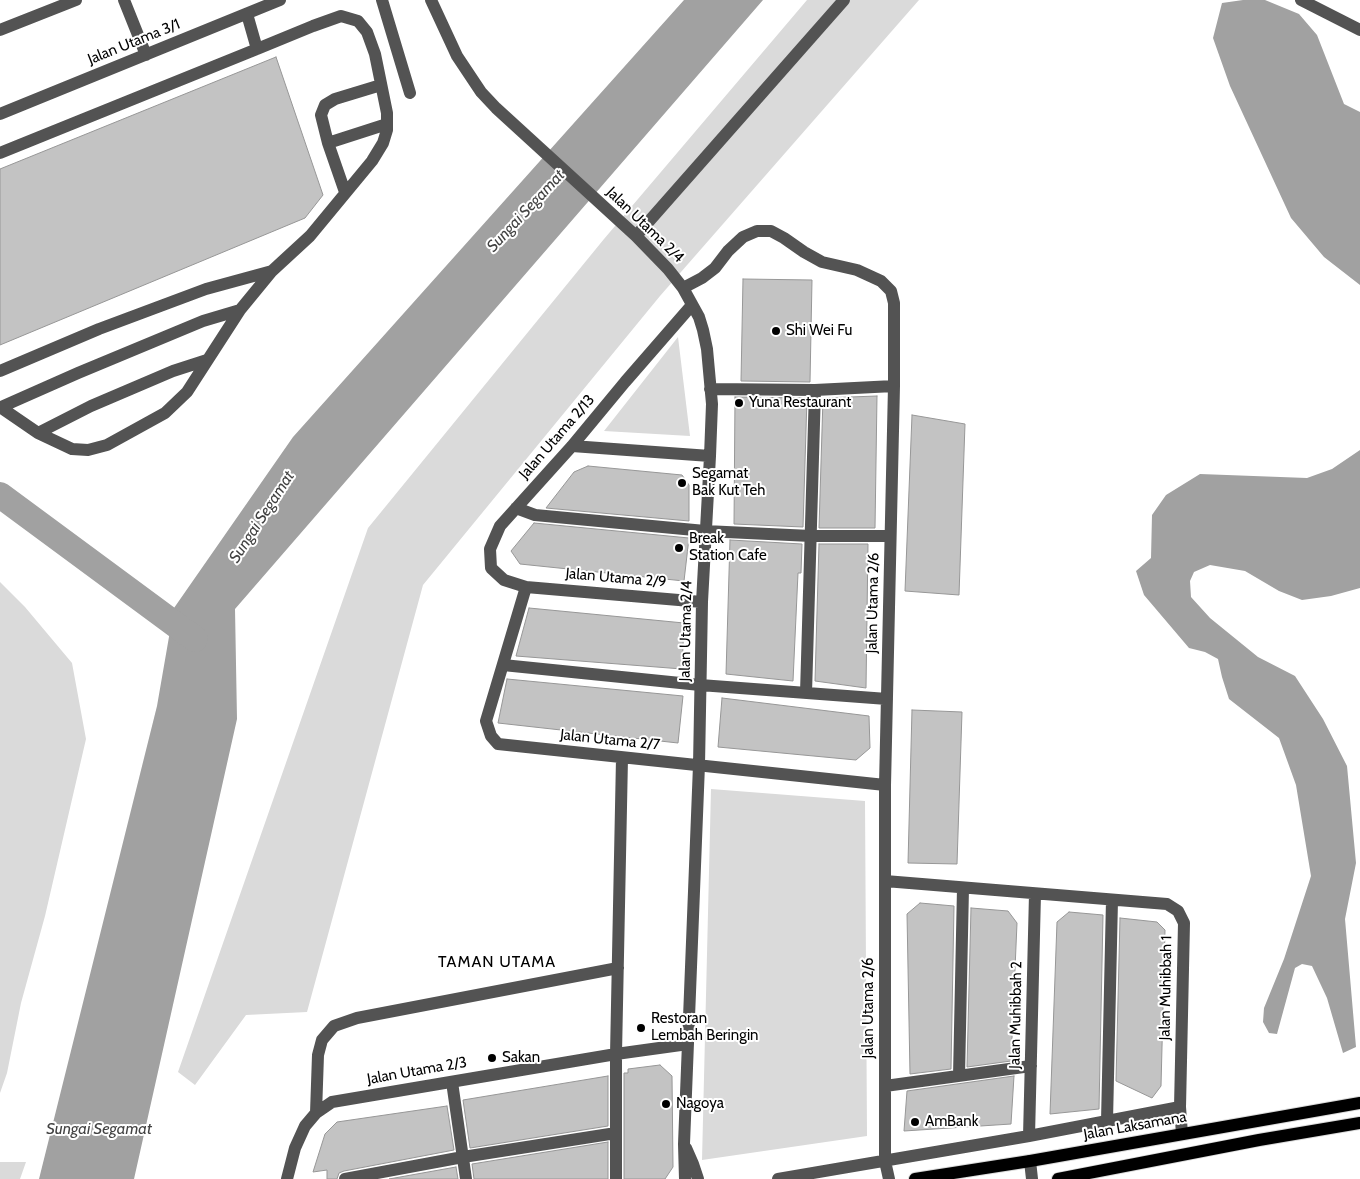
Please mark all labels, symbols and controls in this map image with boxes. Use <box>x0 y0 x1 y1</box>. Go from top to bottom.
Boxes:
street label: Jalan Utama 3/1 <box>85 15 183 69</box>
water label: Sungai Segamat <box>483 166 569 256</box>
street label: Jalan Utama 2/4 <box>602 183 688 267</box>
place label: Shi Wei Fu <box>786 322 852 340</box>
marker: Shi Wei Fu <box>770 325 782 337</box>
street label: Jalan Utama 2/13 <box>515 391 599 483</box>
place label: Yuna Restaurant <box>749 394 851 412</box>
marker: Yuna Restaurant <box>733 397 745 409</box>
place label: Segamat Bak Kut Teh <box>692 465 765 500</box>
water label: Sungai Segamat <box>225 468 299 566</box>
marker: Segamat Bak Kut Teh <box>676 477 688 489</box>
place label: Break Station Cafe <box>689 530 767 565</box>
marker: Break Station Cafe <box>673 542 685 554</box>
street label: Jalan Utama 2/6 <box>863 552 883 654</box>
street label: Jalan Utama 2/9 <box>565 565 667 591</box>
street label: Jalan Utama 2/4 <box>676 580 696 682</box>
street label: Jalan Utama 2/7 <box>559 726 661 754</box>
street label: Jalan Muhibbah 1 <box>1156 935 1176 1041</box>
district label: TAMAN UTAMA <box>437 952 557 972</box>
street label: Jalan Utama 2/6 <box>860 958 878 1058</box>
street label: Jalan Muhibbah 2 <box>1006 961 1026 1069</box>
place label: Restoran Lembah Beringin <box>651 1010 758 1045</box>
marker: Restoran Lembah Beringin <box>635 1022 647 1034</box>
place label: Sakan <box>502 1049 540 1067</box>
marker: Sakan <box>486 1052 498 1064</box>
street label: Jalan Utama 2/3 <box>366 1053 468 1089</box>
place label: Nagoya <box>676 1095 724 1113</box>
marker: Nagoya <box>660 1098 672 1110</box>
street label: Jalan Laksamana <box>1082 1108 1188 1144</box>
place label: AmBank <box>925 1113 978 1131</box>
marker: AmBank <box>909 1116 921 1128</box>
water label: Sungai Segamat <box>46 1119 152 1139</box>

